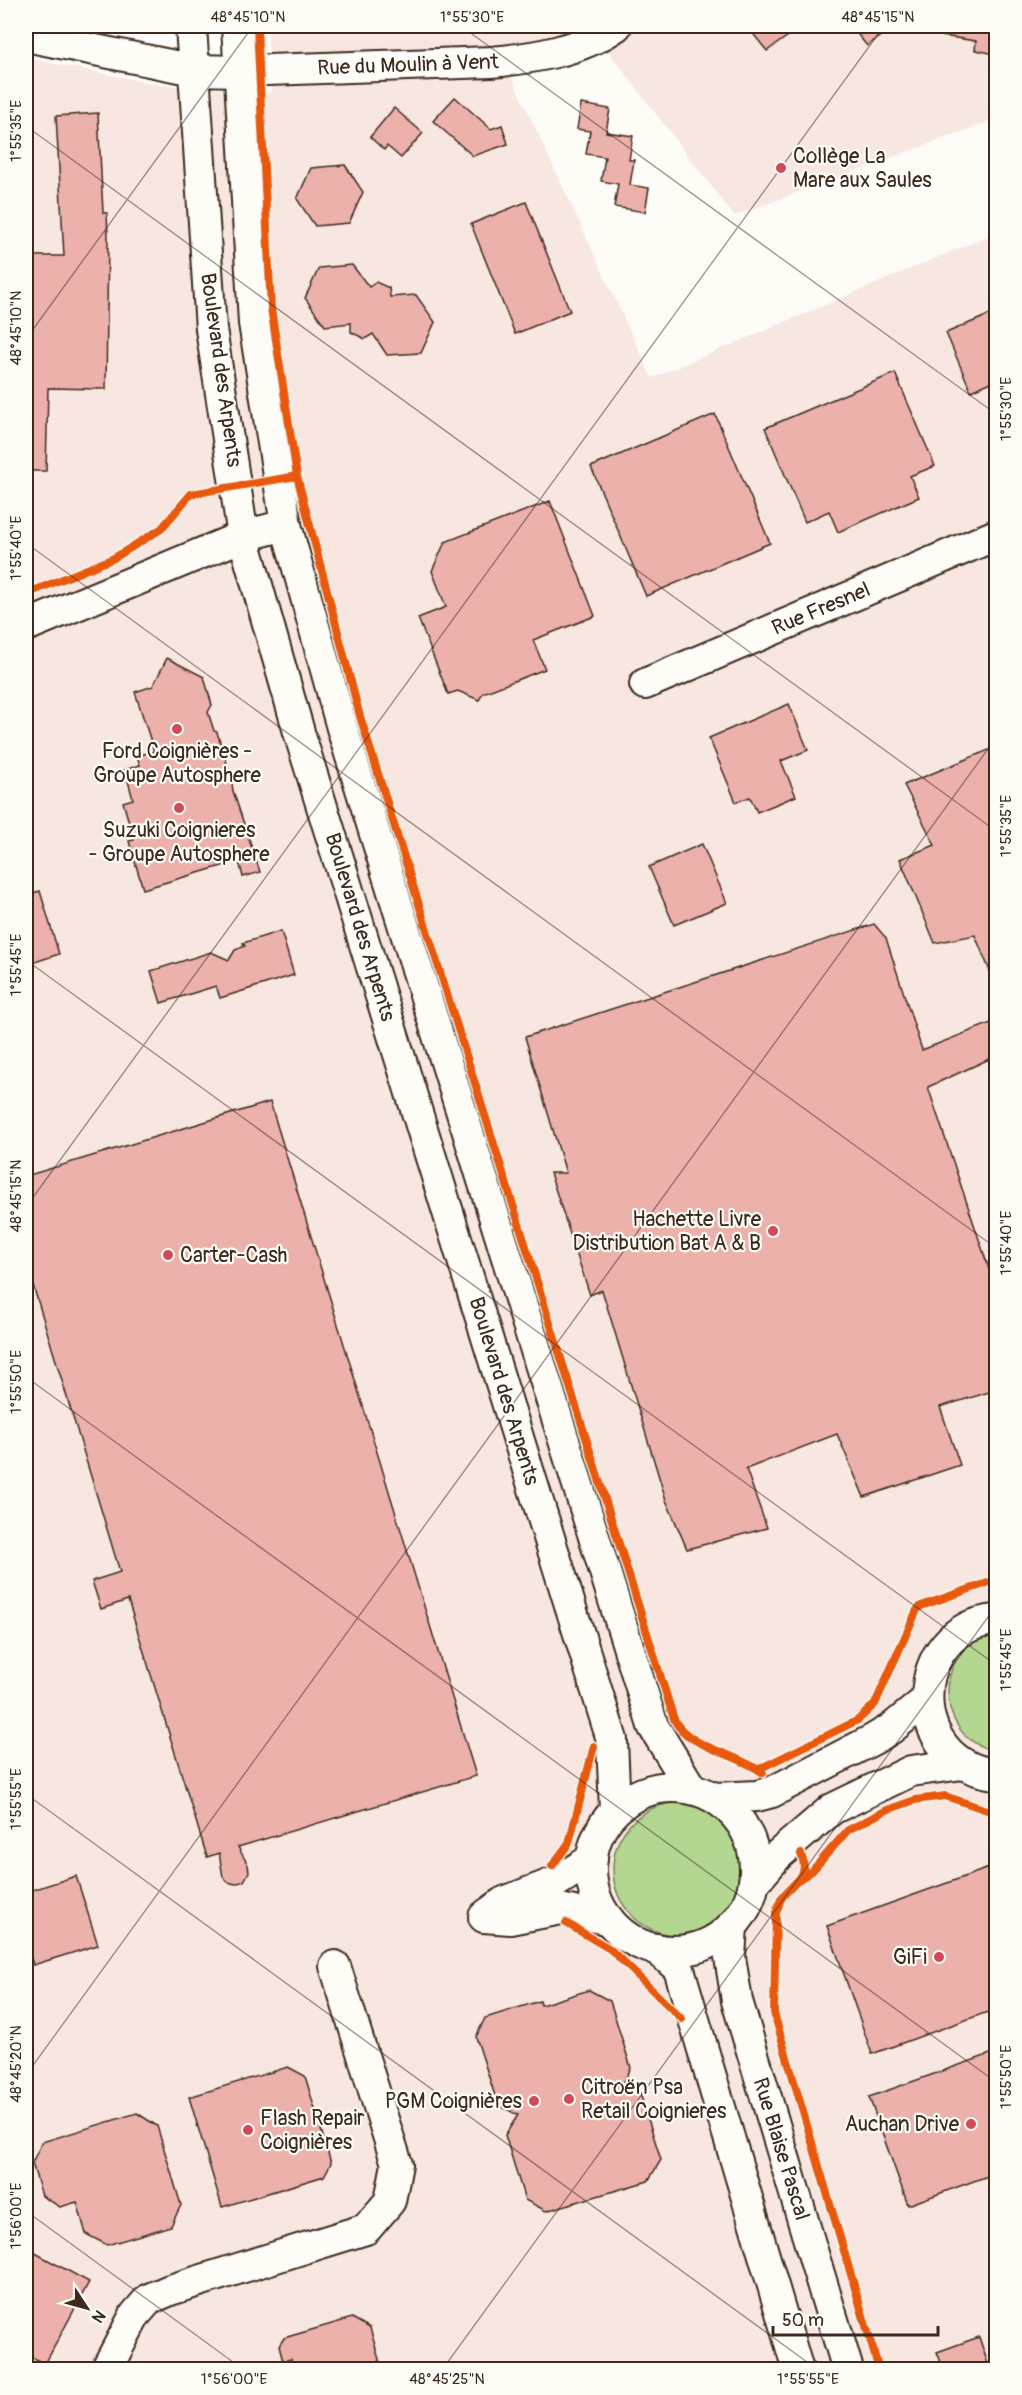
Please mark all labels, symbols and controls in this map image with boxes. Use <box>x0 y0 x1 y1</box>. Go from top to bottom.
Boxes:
text: 48°45'10"N <box>211 8 285 27</box>
text: 1°55'30"E <box>440 8 504 27</box>
text: 48°45'15"N <box>842 8 914 27</box>
street label: Rue du Moulin à Vent <box>317 48 500 82</box>
text: 1°55'35"E <box>7 100 26 162</box>
place label: Collège La Mare aux Saules <box>793 143 932 194</box>
marker: Collège La Mare aux Saules <box>774 161 788 175</box>
street label: Boulevard des Arpents <box>194 271 248 469</box>
text: 48°45'10"N <box>7 291 26 365</box>
text: 1°55'30"E <box>997 377 1016 441</box>
text: 1°55'40"E <box>7 516 26 580</box>
street label: Rue Fresnel <box>768 576 874 642</box>
marker: Ford Coignières - Groupe Autosphere <box>170 722 184 736</box>
place label: Ford Coignières - Groupe Autosphere <box>93 738 261 789</box>
text: 1°55'35"E <box>997 795 1016 857</box>
marker: Suzuki Coignieres - Groupe Autosphere <box>172 801 186 815</box>
place label: Suzuki Coignieres - Groupe Autosphere <box>88 817 270 868</box>
street label: Boulevard des Arpents <box>319 830 402 1025</box>
text: 1°55'45"E <box>7 934 26 996</box>
text: 48°45'15"N <box>7 1160 26 1232</box>
place label: Hachette Livre Distribution Bat A & B <box>573 1206 762 1257</box>
text: 1°55'40"E <box>997 1211 1016 1275</box>
marker: Hachette Livre Distribution Bat A & B <box>766 1224 780 1238</box>
place label: Carter-Cash <box>180 1242 287 1269</box>
marker: Carter-Cash <box>161 1248 175 1262</box>
street label: Boulevard des Arpents <box>463 1294 546 1489</box>
text: 1°55'50"E <box>7 1350 26 1414</box>
text: 1°55'45"E <box>997 1629 1016 1691</box>
text: 1°55'55"E <box>7 1768 26 1830</box>
place label: GiFi <box>893 1944 927 1971</box>
marker: GiFi <box>932 1950 946 1964</box>
text: 48°45'20"N <box>7 2025 26 2103</box>
text: 1°55'50"E <box>997 2045 1016 2109</box>
place label: Citroën Psa Retail Coignieres <box>581 2074 727 2125</box>
street label: Rue Blaise Pascal <box>747 2074 815 2224</box>
place label: PGM Coignières <box>385 2088 523 2115</box>
marker: Citroën Psa Retail Coignieres <box>562 2092 576 2106</box>
marker: PGM Coignières <box>527 2094 541 2108</box>
place label: Flash Repair Coignières <box>260 2105 365 2156</box>
place label: Auchan Drive <box>845 2111 960 2138</box>
marker: Auchan Drive <box>964 2117 978 2131</box>
marker: Flash Repair Coignières <box>241 2123 255 2137</box>
text: 1°56'00"E <box>7 2182 26 2249</box>
north arrow <box>57 2278 117 2338</box>
scale bar <box>773 2299 938 2337</box>
text: N <box>87 2306 110 2327</box>
text: 50 m <box>782 2309 824 2332</box>
text: 1°56'00"E <box>201 2370 268 2389</box>
text: 48°45'25"N <box>409 2370 485 2389</box>
text: 1°55'55"E <box>777 2370 839 2389</box>

